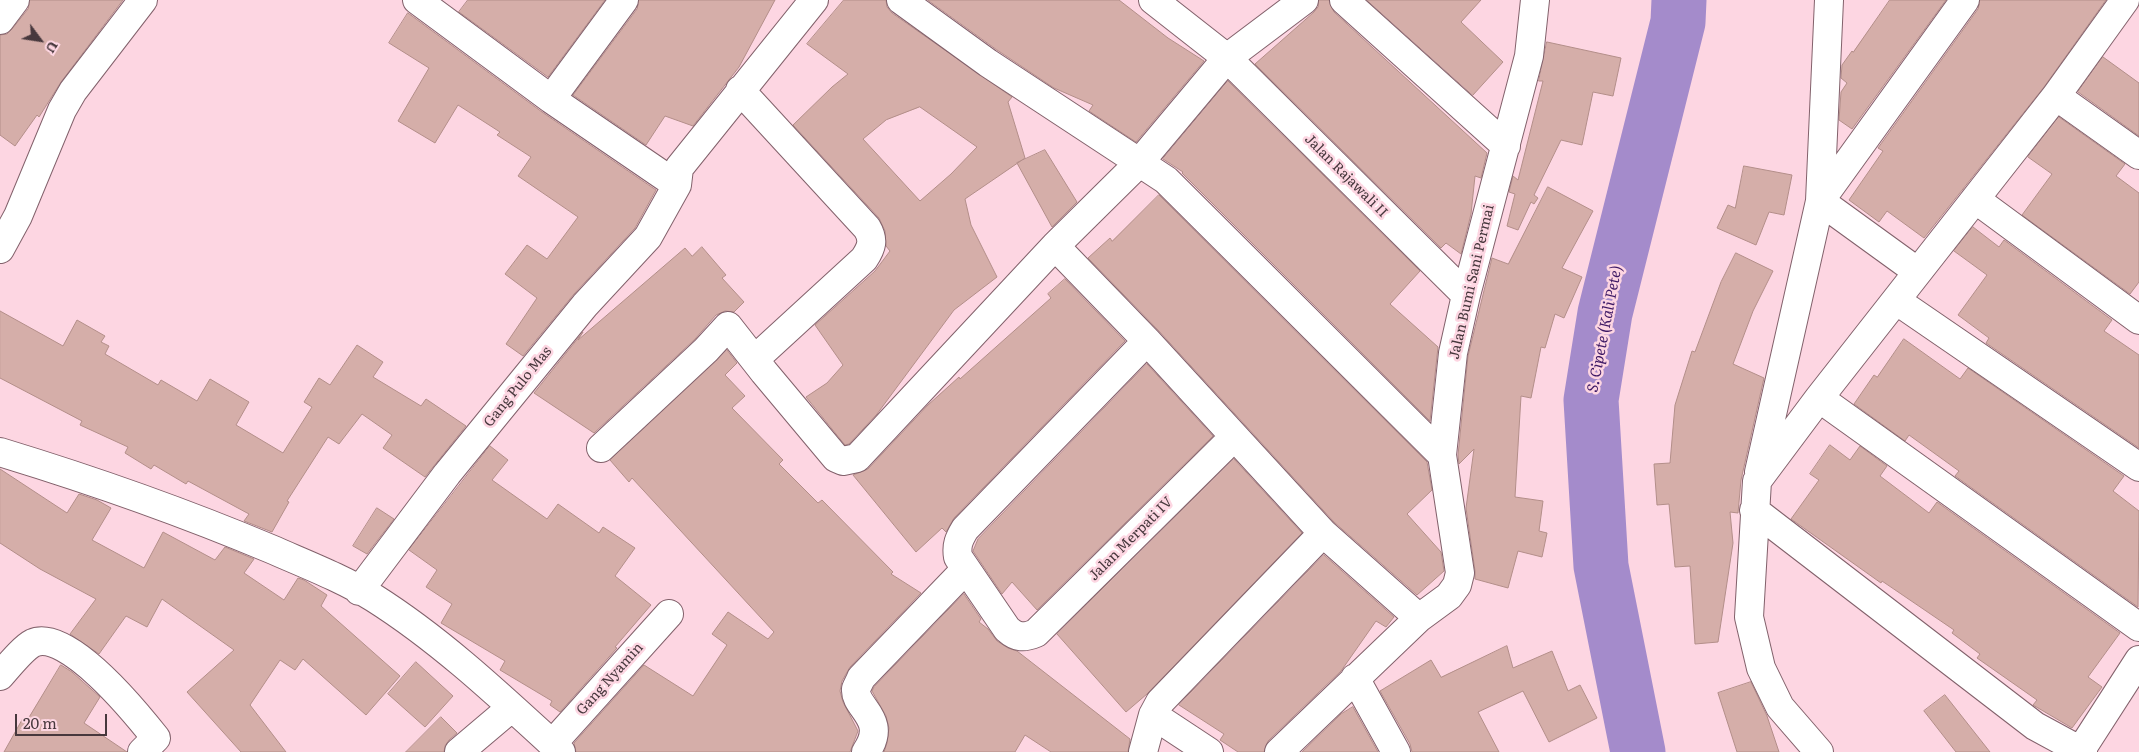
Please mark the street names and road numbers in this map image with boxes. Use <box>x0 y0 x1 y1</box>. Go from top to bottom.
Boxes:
street label: Jalan Rajawali II <box>1301 131 1391 221</box>
street label: Jalan Bumi Sani Permai <box>1446 203 1498 361</box>
street label: Gang Pulo Mas <box>481 344 555 430</box>
street label: Jalan Merpati IV <box>1086 494 1176 584</box>
street label: Gang Nyamin <box>573 639 647 719</box>

